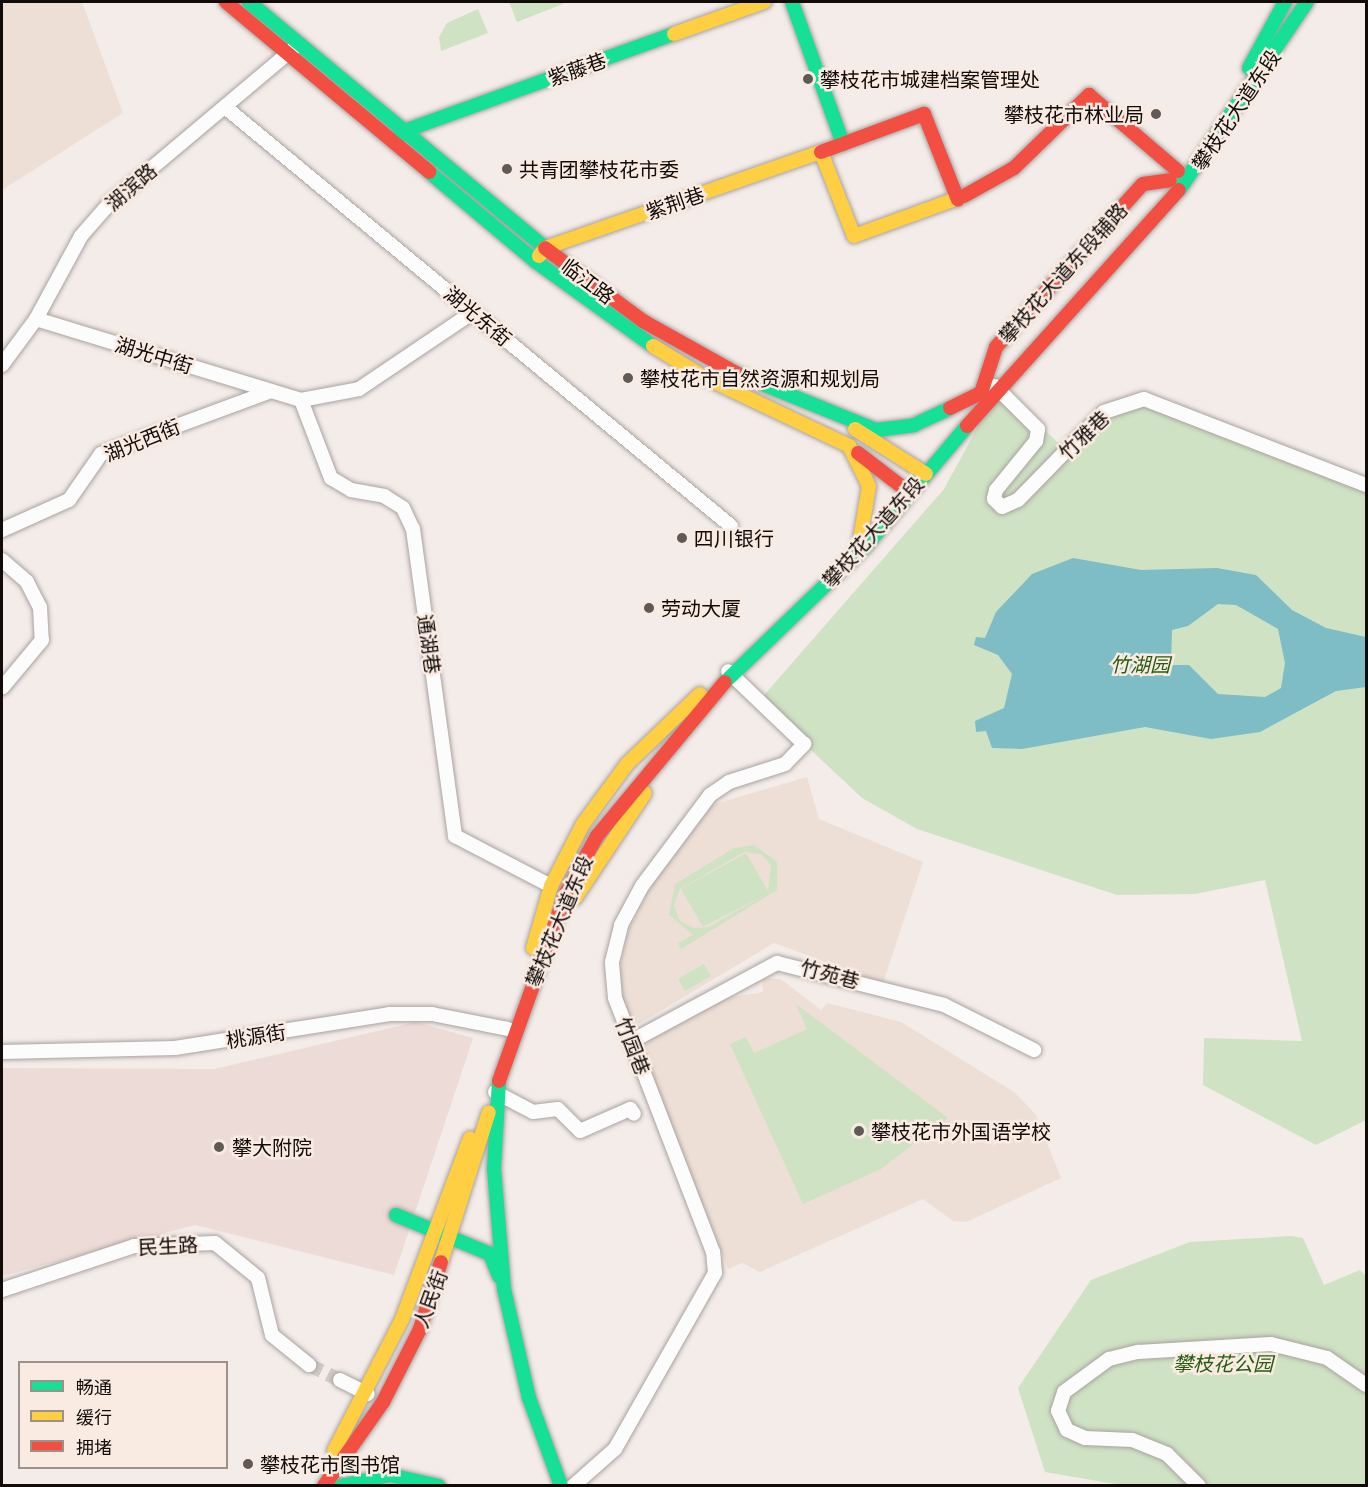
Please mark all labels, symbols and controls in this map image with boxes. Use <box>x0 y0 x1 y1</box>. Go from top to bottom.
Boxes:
street label: 攀枝花大道东段 <box>1187 45 1285 175</box>
street label: 紫藤巷 <box>545 47 609 91</box>
place label: 攀枝花市城建档案管理处 <box>820 67 1040 91</box>
marker: 攀枝花市城建档案管理处 <box>801 72 815 86</box>
place label: 攀枝花市林业局 <box>1004 102 1144 126</box>
marker: 攀枝花市林业局 <box>1149 107 1163 121</box>
place label: 共青团攀枝花市委 <box>519 157 679 181</box>
street label: 湖滨路 <box>100 158 162 216</box>
marker: 共青团攀枝花市委 <box>500 162 514 176</box>
street label: 紫荆巷 <box>643 182 707 224</box>
street label: 攀枝花大道东段辅路 <box>994 198 1132 348</box>
street label: 临江路 <box>557 253 619 309</box>
street label: 湖光东街 <box>440 281 516 351</box>
street label: 湖光中街 <box>112 332 196 378</box>
place label: 攀枝花市自然资源和规划局 <box>640 366 880 390</box>
marker: 攀枝花市自然资源和规划局 <box>621 371 635 385</box>
street label: 竹雅巷 <box>1054 406 1114 464</box>
street label: 湖光西街 <box>100 414 184 466</box>
street label: 攀枝花大道东段 <box>817 472 929 592</box>
place label: 四川银行 <box>694 526 774 550</box>
marker: 四川银行 <box>675 531 689 545</box>
place label: 劳动大厦 <box>661 596 741 620</box>
marker: 劳动大厦 <box>642 601 656 615</box>
street label: 通湖巷 <box>413 613 445 675</box>
park label: 竹湖园 <box>1110 652 1170 676</box>
street label: 攀枝花大道东段 <box>521 852 597 990</box>
street label: 竹苑巷 <box>798 955 862 993</box>
street label: 竹园巷 <box>611 1014 655 1078</box>
street label: 桃源街 <box>224 1019 288 1053</box>
place label: 攀枝花市外国语学校 <box>871 1119 1051 1143</box>
marker: 攀枝花市外国语学校 <box>852 1124 866 1138</box>
place label: 攀大附院 <box>232 1135 312 1159</box>
marker: 攀大附院 <box>210 1138 228 1156</box>
street label: 民生路 <box>137 1232 199 1260</box>
street label: 人民街 <box>408 1267 452 1331</box>
park label: 攀枝花公园 <box>1173 1351 1273 1375</box>
legend <box>18 1361 228 1469</box>
text: 畅通 <box>76 1375 112 1399</box>
text: 缓行 <box>76 1405 112 1429</box>
text: 拥堵 <box>76 1435 112 1459</box>
place label: 攀枝花市图书馆 <box>260 1452 400 1476</box>
marker: 攀枝花市图书馆 <box>241 1457 255 1471</box>

